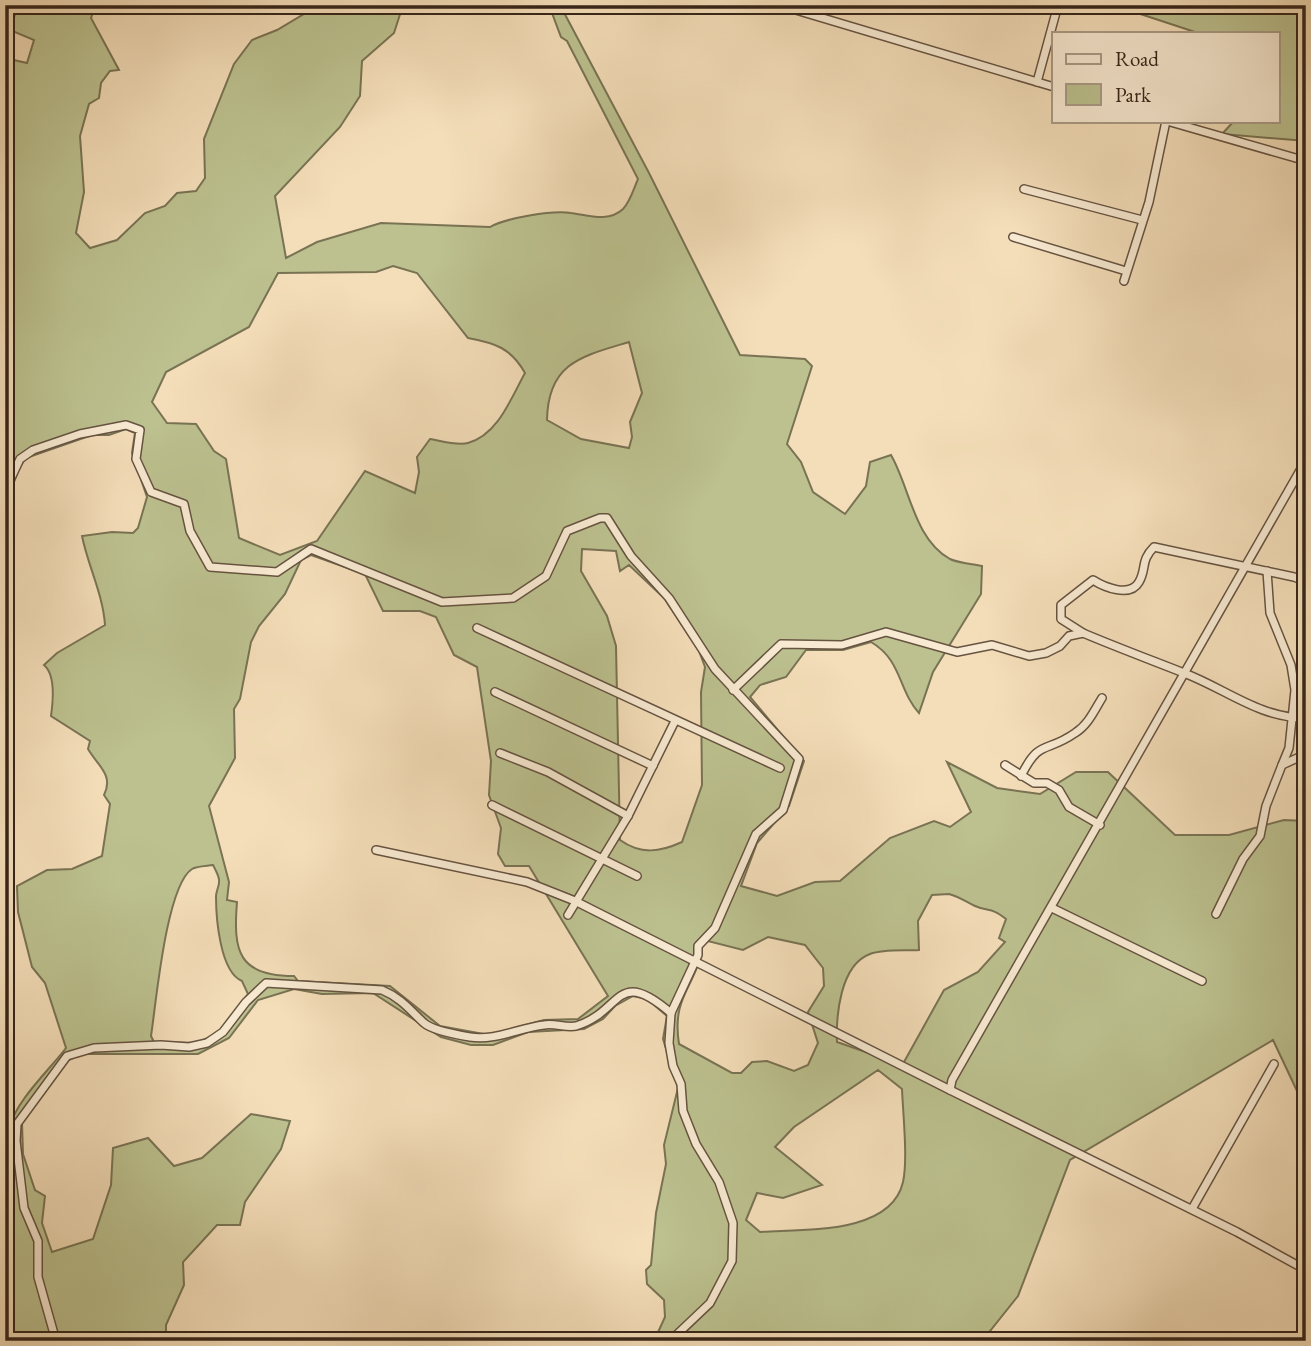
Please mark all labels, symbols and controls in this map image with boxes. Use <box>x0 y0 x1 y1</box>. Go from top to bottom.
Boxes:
legend <box>1052 32 1280 122</box>
text: Road <box>1115 45 1159 72</box>
text: Park <box>1115 81 1152 108</box>

